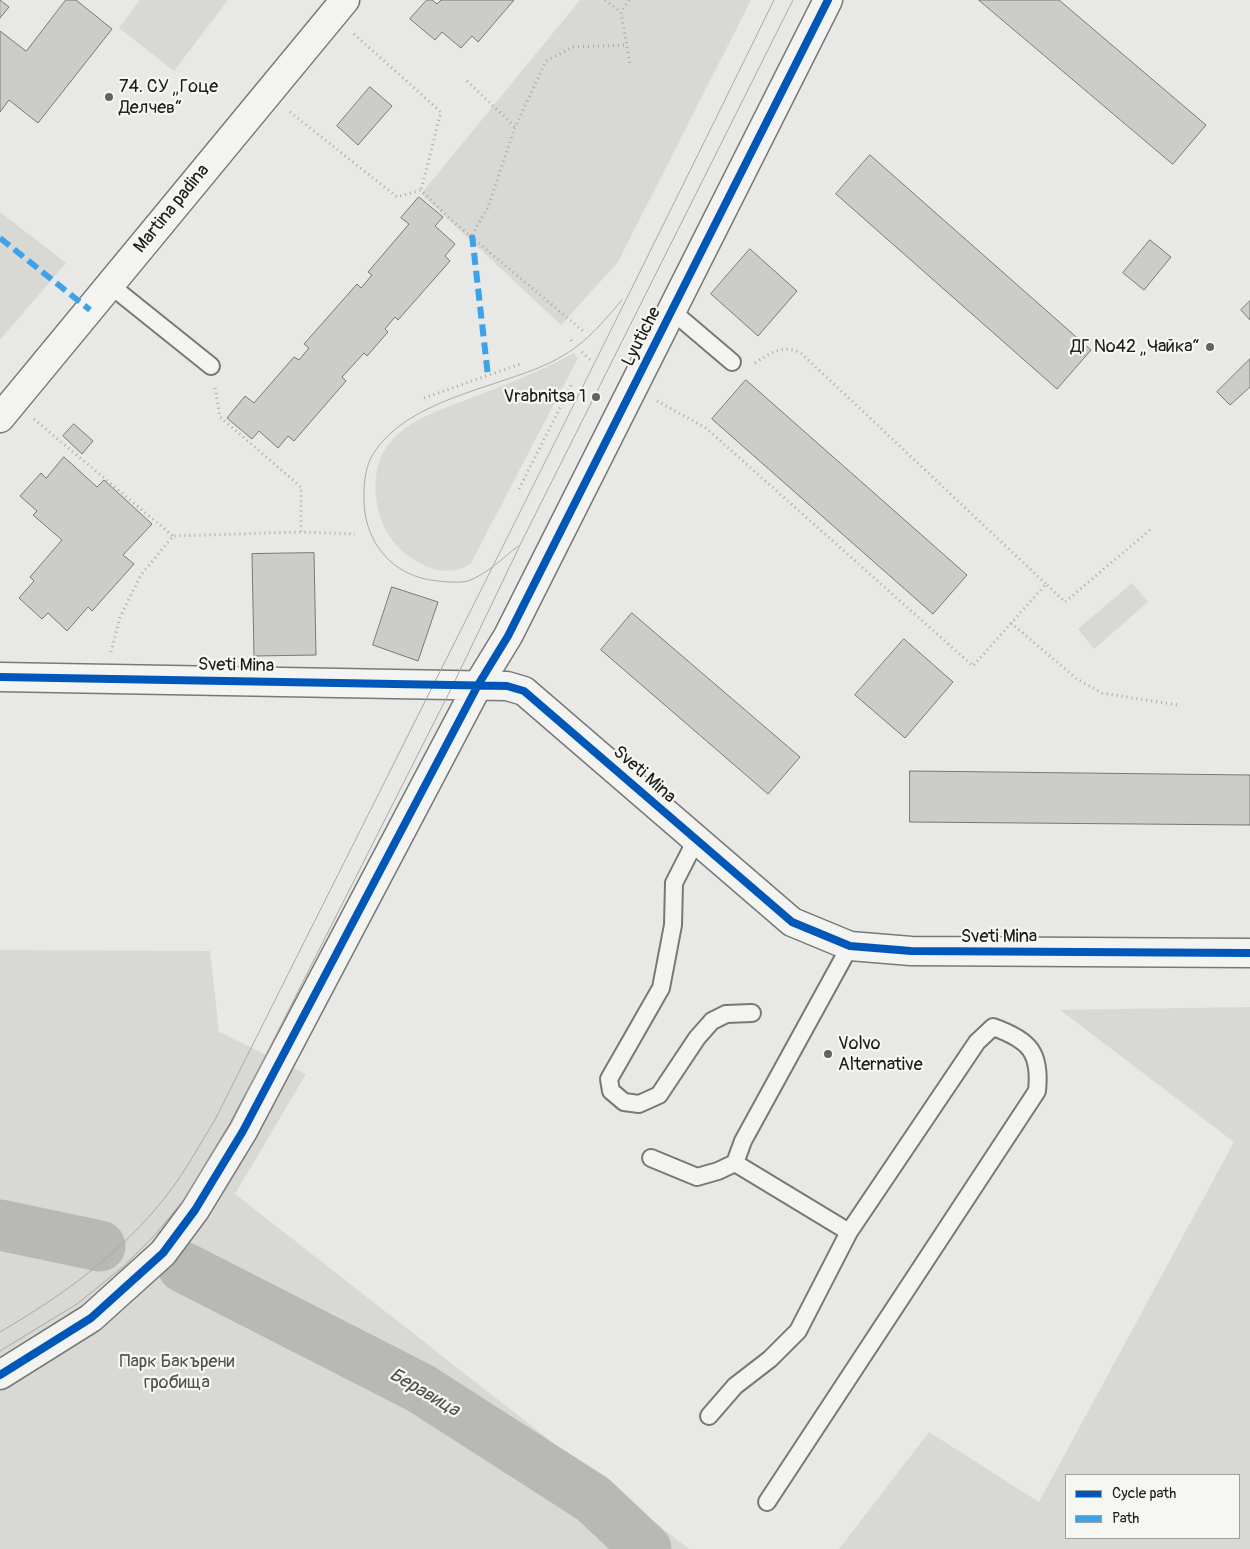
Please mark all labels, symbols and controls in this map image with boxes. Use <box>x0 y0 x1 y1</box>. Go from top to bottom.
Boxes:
place label: 74. СУ „Гоце Делчев“ <box>119 76 218 118</box>
marker: 74. СУ „Гоце Делчев“ <box>103 91 115 103</box>
street label: Martina padina <box>130 160 214 258</box>
street label: Lyutiche <box>618 304 666 370</box>
place label: ДГ №42 „Чайка“ <box>1070 336 1200 358</box>
marker: ДГ №42 „Чайка“ <box>1204 341 1216 353</box>
place label: Vrabnitsa 1 <box>504 386 586 408</box>
marker: Vrabnitsa 1 <box>590 391 602 403</box>
street label: Sveti Mina <box>198 655 274 677</box>
street label: Sveti Mina <box>608 742 680 808</box>
street label: Sveti Mina <box>961 926 1037 948</box>
place label: Volvo Alternative <box>838 1033 923 1076</box>
marker: Volvo Alternative <box>822 1048 834 1060</box>
park label: Парк Бакърени гробища <box>120 1351 234 1394</box>
water label: Беравица <box>385 1364 463 1422</box>
legend <box>1065 1474 1240 1539</box>
text: Cycle path <box>1112 1484 1176 1503</box>
text: Path <box>1112 1509 1139 1528</box>

